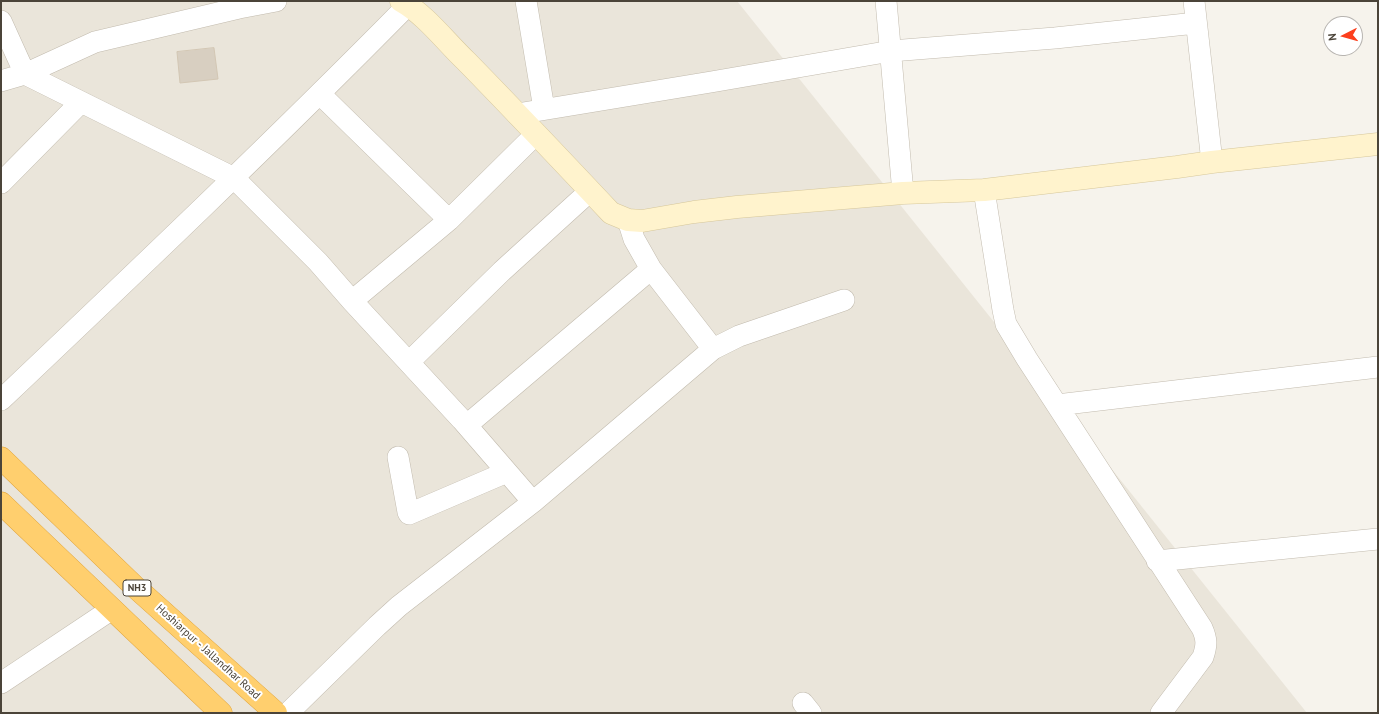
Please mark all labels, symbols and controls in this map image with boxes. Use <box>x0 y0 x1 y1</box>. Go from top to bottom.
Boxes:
north arrow <box>1323 16 1363 56</box>
text: N <box>1325 33 1339 41</box>
road number: NH3 <box>123 580 151 596</box>
street label: Hoshiarpur - Jallandhar Road <box>153 602 263 702</box>

